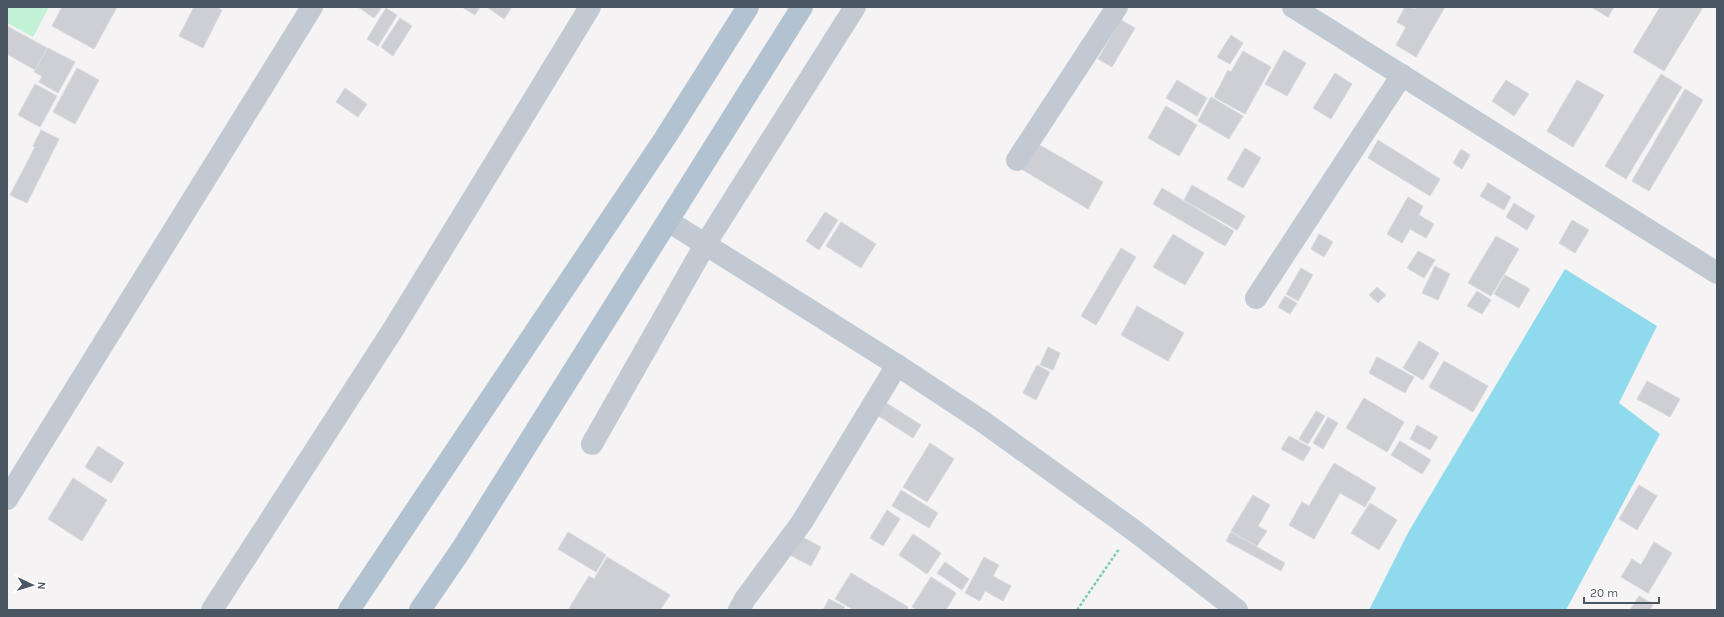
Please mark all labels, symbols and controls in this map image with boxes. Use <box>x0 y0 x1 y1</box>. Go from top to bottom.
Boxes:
north arrow <box>12 565 52 605</box>
scale bar <box>1584 579 1659 605</box>
text: N <box>35 581 48 590</box>
text: 20 m <box>1590 586 1618 600</box>

